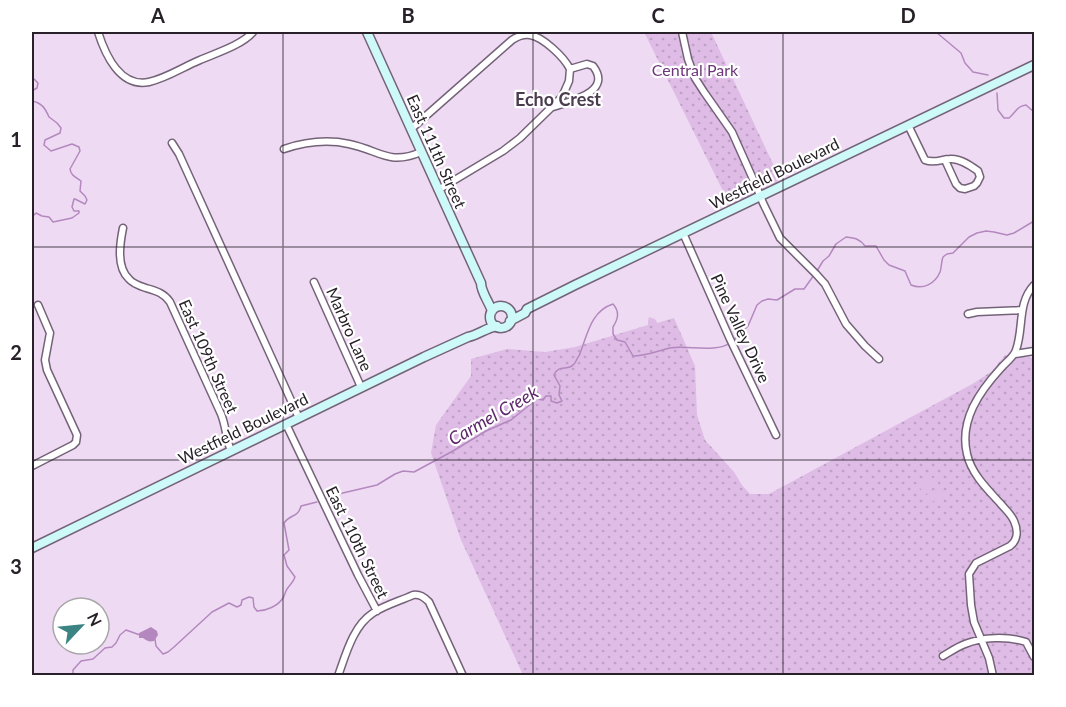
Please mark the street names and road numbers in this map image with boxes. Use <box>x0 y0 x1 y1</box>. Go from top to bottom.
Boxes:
street label: East 111th Street <box>403 91 471 211</box>
street label: Westfield Boulevard <box>706 133 842 213</box>
street label: Pine Valley Drive <box>707 271 775 385</box>
street label: Marbro Lane <box>323 284 377 374</box>
street label: East 109th Street <box>175 296 243 416</box>
street label: Westfield Boulevard <box>175 388 311 468</box>
street label: East 110th Street <box>323 483 394 601</box>

